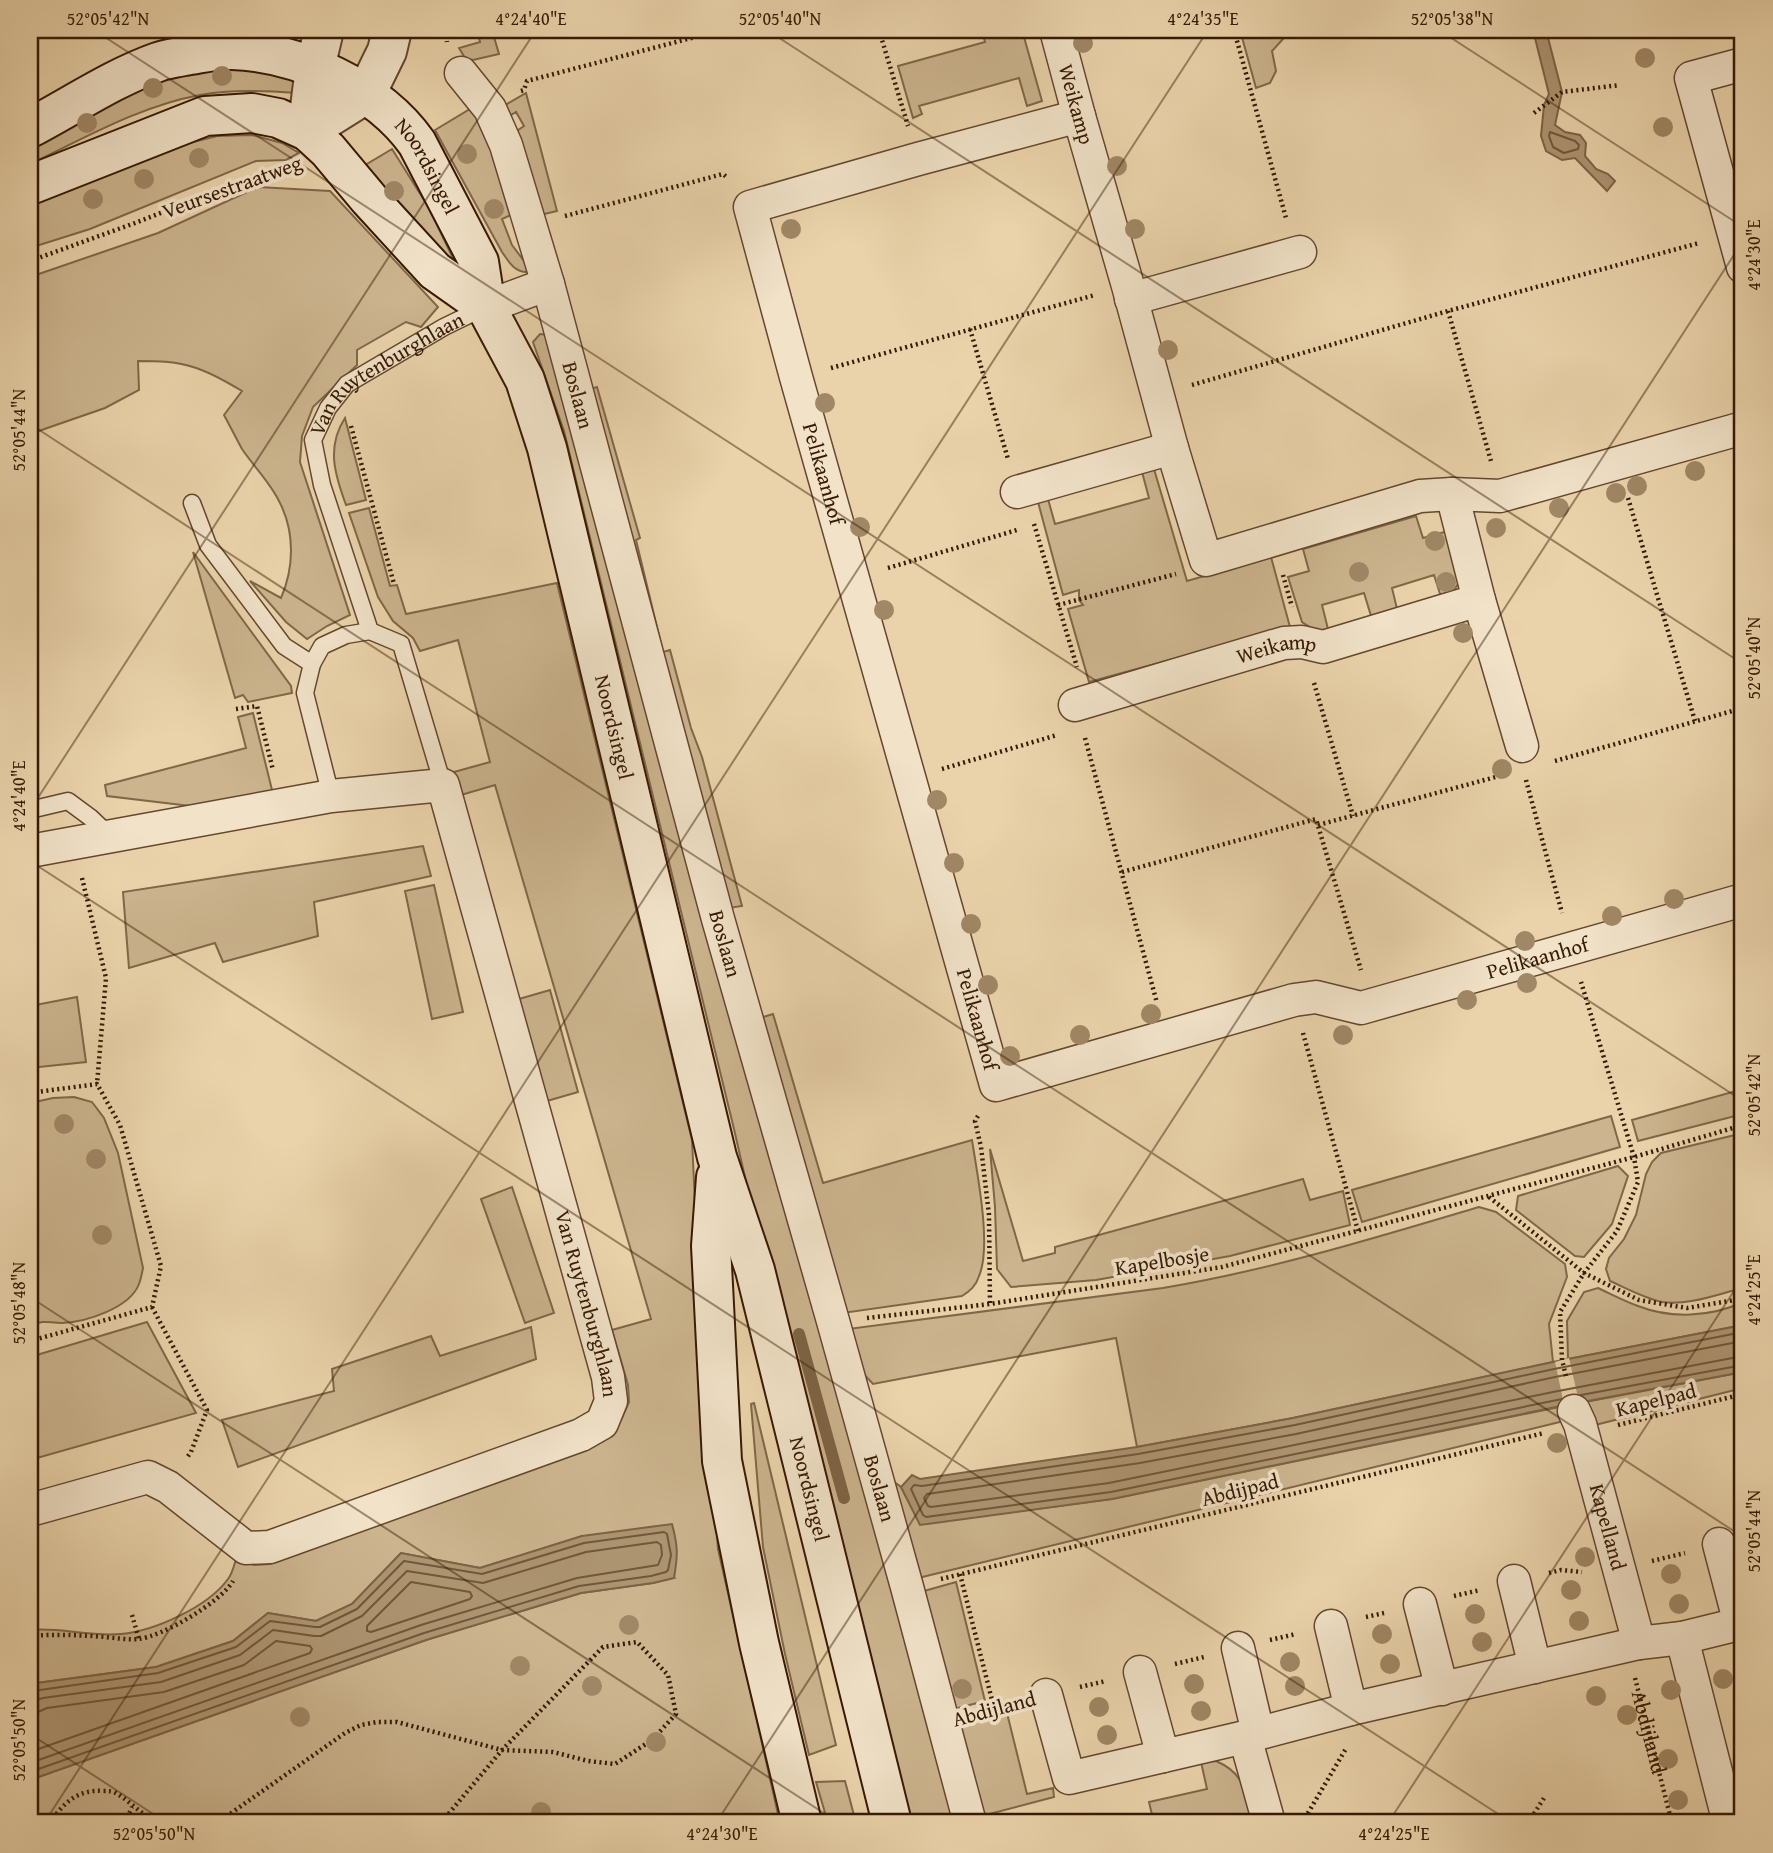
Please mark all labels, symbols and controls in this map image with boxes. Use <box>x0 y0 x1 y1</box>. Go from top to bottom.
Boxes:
text: 52°05'42"N <box>67 5 150 32</box>
text: 4°24'40"E <box>495 5 567 32</box>
text: 52°05'40"N <box>739 5 822 32</box>
text: 4°24'35"E <box>1167 5 1239 32</box>
text: 52°05'38"N <box>1411 5 1494 32</box>
street label: Weikamp <box>1051 61 1102 148</box>
street label: Noordsingel <box>388 110 468 220</box>
street label: Veursestraatweg <box>158 147 307 226</box>
text: 4°24'30"E <box>1740 219 1767 291</box>
street label: Van Ruytenburghlaan <box>301 304 469 441</box>
street label: Boslaan <box>554 358 602 432</box>
text: 52°05'44"N <box>5 388 32 471</box>
street label: Pelikaanhof <box>795 419 854 530</box>
text: 52°05'40"N <box>1740 616 1767 699</box>
street label: Weikamp <box>1233 626 1320 671</box>
street label: Noordsingel <box>587 671 642 783</box>
text: 4°24'40"E <box>5 760 32 832</box>
street label: Boslaan <box>701 907 750 981</box>
street label: Pelikaanhof <box>1483 928 1594 987</box>
street label: Pelikaanhof <box>949 965 1008 1076</box>
text: 52°05'42"N <box>1740 1053 1767 1136</box>
street label: Van Ruytenburghlaan <box>547 1207 626 1399</box>
street label: Kapelbosje <box>1113 1238 1211 1283</box>
text: 4°24'25"E <box>1740 1254 1767 1326</box>
text: 52°05'48"N <box>5 1261 32 1344</box>
street label: Kapelpad <box>1612 1374 1700 1424</box>
street label: Noordsingel <box>782 1433 838 1545</box>
street label: Boslaan <box>856 1451 904 1526</box>
street label: Abdijpad <box>1198 1465 1283 1514</box>
street label: Kapelland <box>1582 1480 1635 1574</box>
text: 52°05'44"N <box>1740 1489 1767 1572</box>
street label: Abdijland <box>949 1682 1040 1735</box>
street label: Abdijland <box>1624 1687 1675 1778</box>
text: 52°05'50"N <box>5 1698 32 1781</box>
text: 52°05'50"N <box>113 1820 196 1847</box>
text: 4°24'30"E <box>686 1820 758 1847</box>
text: 4°24'25"E <box>1358 1820 1430 1847</box>

